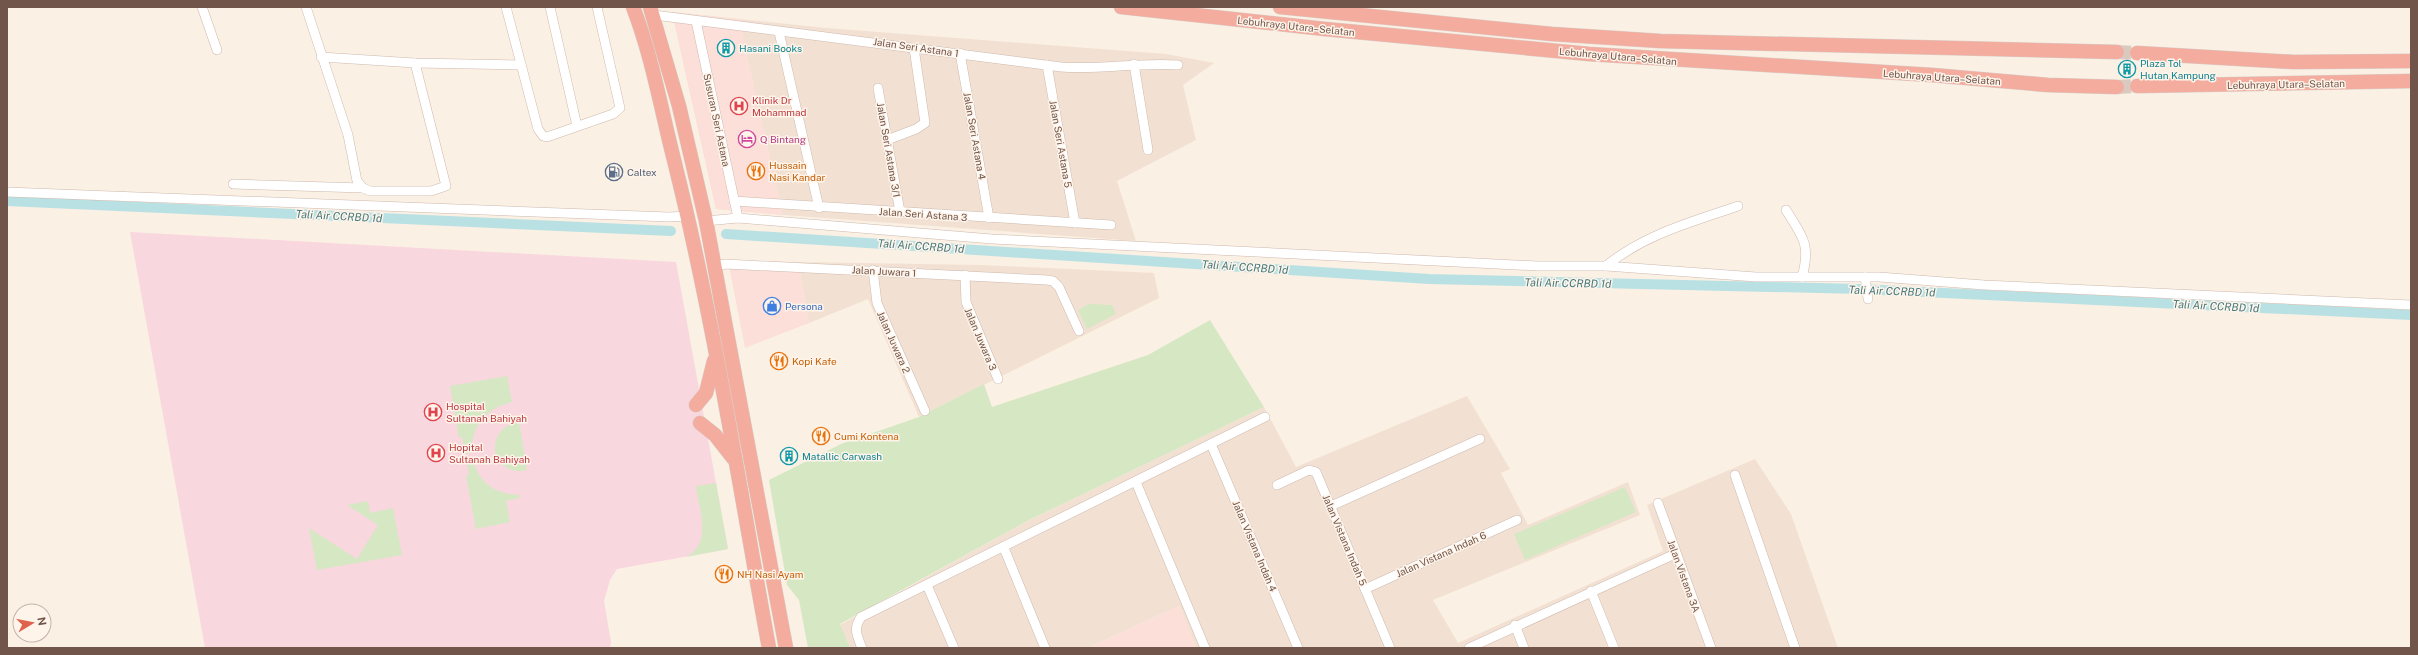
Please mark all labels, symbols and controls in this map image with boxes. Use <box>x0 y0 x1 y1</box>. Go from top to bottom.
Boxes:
street label: Lebuhraya Utara–Selatan <box>1237 14 1356 38</box>
street label: Jalan Seri Astana 1 <box>872 35 960 59</box>
building icon: Hasani Books <box>716 38 736 58</box>
place label: Hasani Books <box>739 42 802 54</box>
street label: Lebuhraya Utara–Selatan <box>1559 45 1678 67</box>
place label: Plaza Tol Hutan Kampung <box>2140 57 2216 81</box>
building icon: Plaza Tol Hutan Kampung <box>2117 59 2137 79</box>
street label: Lebuhraya Utara–Selatan <box>1883 67 2002 87</box>
street label: Susuran Seri Astana <box>701 72 733 168</box>
street label: Lebuhraya Utara–Selatan <box>2227 77 2345 91</box>
street label: Jalan Seri Astana 4 <box>961 91 989 181</box>
place label: Klinik Dr Mohammad <box>752 94 807 118</box>
hospital icon: Klinik Dr Mohammad <box>729 96 749 116</box>
street label: Jalan Seri Astana 5 <box>1047 99 1075 189</box>
street label: Jalan Seri Astana 3/1 <box>875 102 903 198</box>
hotel icon: Q Bintang <box>737 129 757 149</box>
place label: Q Bintang <box>760 133 806 145</box>
place label: Hussain Nasi Kandar <box>769 159 825 183</box>
restaurant icon: Hussain Nasi Kandar <box>746 161 766 181</box>
fuel station icon: Caltex <box>604 162 624 182</box>
place label: Caltex <box>627 166 657 178</box>
street label: Jalan Seri Astana 3 <box>878 205 968 223</box>
water label: Tali Air CCRBD 1d <box>295 208 383 224</box>
water label: Tali Air CCRBD 1d <box>877 237 965 255</box>
water label: Tali Air CCRBD 1d <box>1201 258 1289 276</box>
street label: Jalan Juwara 1 <box>851 263 917 279</box>
water label: Tali Air CCRBD 1d <box>1524 276 1612 290</box>
water label: Tali Air CCRBD 1d <box>1848 283 1936 299</box>
shop icon: Persona <box>762 296 782 316</box>
water label: Tali Air CCRBD 1d <box>2172 298 2260 314</box>
place label: Persona <box>785 300 823 312</box>
street label: Jalan Juwara 3 <box>962 306 1000 372</box>
street label: Jalan Juwara 2 <box>875 309 913 375</box>
restaurant icon: Kopi Kafe <box>769 351 789 371</box>
place label: Kopi Kafe <box>792 355 837 367</box>
place label: Hospital Sultanah Bahiyah <box>446 400 527 424</box>
hospital icon: Hospital Sultanah Bahiyah <box>423 402 443 422</box>
restaurant icon: Cumi Kontena <box>811 426 831 446</box>
place label: Cumi Kontena <box>834 430 899 442</box>
place label: Hopital Sultanah Bahiyah <box>449 441 530 465</box>
hospital icon: Hopital Sultanah Bahiyah <box>426 443 446 463</box>
building icon: Matallic Carwash <box>779 446 799 466</box>
place label: Matallic Carwash <box>802 450 882 462</box>
street label: Jalan Vistana Indah 5 <box>1320 493 1370 587</box>
street label: Jalan Vistana Indah 4 <box>1230 499 1280 593</box>
street label: Jalan Vistana Indah 6 <box>1394 529 1488 579</box>
street label: Jalan Vistana 3A <box>1665 538 1703 614</box>
restaurant icon: NH Nasi Ayam <box>714 564 734 584</box>
place label: NH Nasi Ayam <box>737 568 804 580</box>
north arrow <box>12 603 52 643</box>
text: N <box>35 616 49 627</box>

